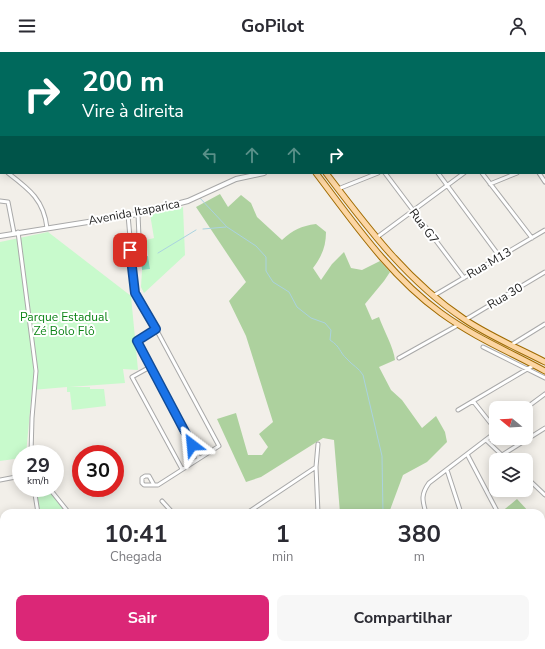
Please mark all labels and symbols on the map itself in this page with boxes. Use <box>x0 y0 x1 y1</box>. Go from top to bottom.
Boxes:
street label: Avenida Itaparica <box>87 195 181 229</box>
street label: Rua G7 <box>406 205 442 247</box>
pin <box>113 233 147 267</box>
street label: Rua M13 <box>464 244 514 282</box>
street label: Rua 30 <box>484 279 526 313</box>
park label: Parque Estadual Zé Bolo Flô <box>20 309 108 339</box>
north arrow <box>489 401 533 445</box>
position arrow <box>171 424 213 466</box>
speed limit sign: 30 <box>72 445 124 497</box>

